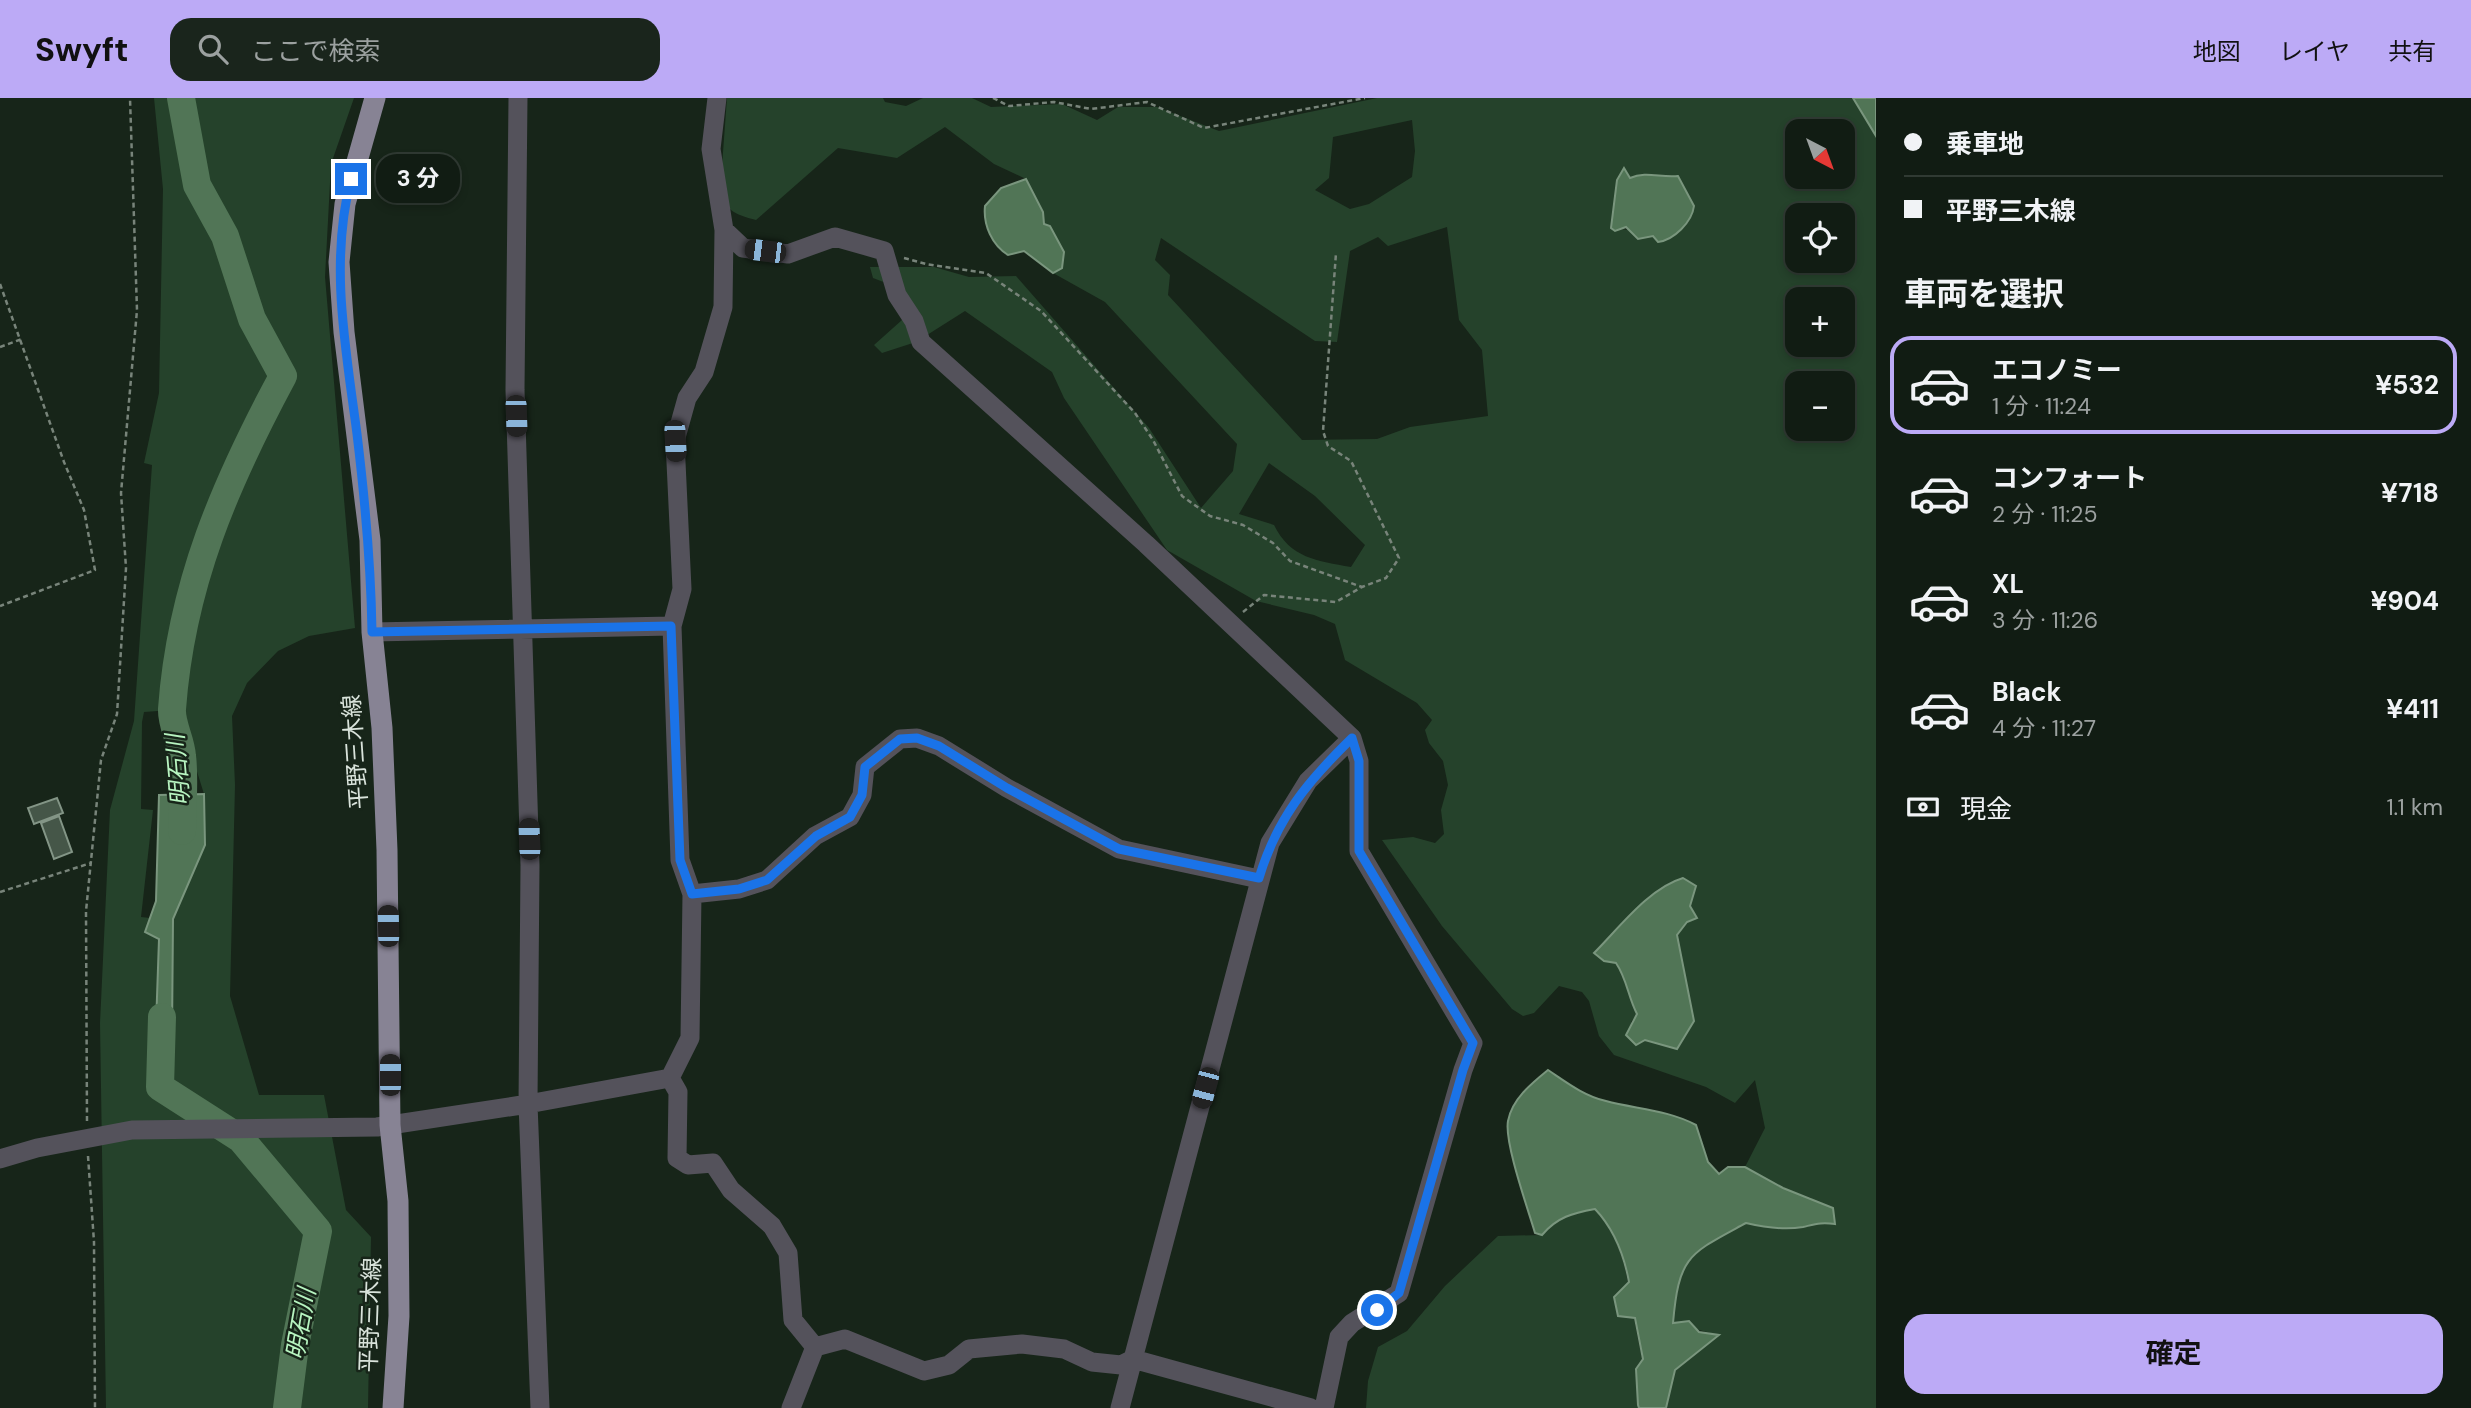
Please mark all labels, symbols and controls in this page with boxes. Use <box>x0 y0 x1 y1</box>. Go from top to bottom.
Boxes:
search box <box>170 18 660 81</box>
text: Swyft <box>35 28 128 71</box>
icon: search <box>194 30 232 68</box>
text: ここで検索 <box>250 34 380 68</box>
text: 地図 <box>2193 36 2241 67</box>
text: レイヤ <box>2279 36 2350 67</box>
text: 共有 <box>2388 36 2436 67</box>
north arrow <box>1785 119 1855 189</box>
map controls <box>1785 119 1855 441</box>
text: 乗車地 <box>1946 127 2024 161</box>
callout: 3 分 <box>376 154 460 204</box>
route end <box>335 163 367 195</box>
text: 3 分 <box>397 163 439 193</box>
text: 平野三木線 <box>1946 194 2076 228</box>
button: locate <box>1785 203 1855 273</box>
car <box>743 238 788 264</box>
text: 車両を選択 <box>1904 273 2064 315</box>
button: + <box>1785 287 1855 357</box>
text: エコノミー <box>1992 353 2122 387</box>
icon: car <box>1908 354 1971 417</box>
text: ¥532 <box>2375 368 2439 402</box>
button: − <box>1785 371 1855 441</box>
text: 1 分 · 11:24 <box>1992 391 2091 421</box>
car <box>505 395 528 437</box>
car <box>664 419 687 463</box>
text: コンフォート <box>1992 461 2147 495</box>
icon: car <box>1908 462 1971 525</box>
text: ¥718 <box>2381 476 2439 510</box>
text: 2 分 · 11:25 <box>1992 499 2097 529</box>
text: XL <box>1992 567 2024 601</box>
icon: car <box>1908 570 1971 633</box>
text: ¥904 <box>2370 584 2439 618</box>
text: 3 分 · 11:26 <box>1992 605 2098 635</box>
text: Black <box>1992 675 2062 709</box>
icon: car <box>1908 678 1971 741</box>
text: ¥411 <box>2386 692 2439 726</box>
street label: 平野三木線 <box>336 694 374 810</box>
text: 4 分 · 11:27 <box>1992 713 2096 743</box>
water label: 明石川 <box>159 730 196 807</box>
icon: cash <box>1904 788 1942 826</box>
text: 現金 <box>1960 792 2012 826</box>
text: 1.1 km <box>2386 792 2443 822</box>
car <box>518 818 541 860</box>
car <box>378 905 399 947</box>
car <box>380 1054 401 1096</box>
car <box>1190 1065 1221 1111</box>
street label: 平野三木線 <box>353 1257 387 1373</box>
water label: 明石川 <box>279 1283 323 1362</box>
route start <box>1361 1294 1393 1326</box>
button: 確定 <box>1904 1314 2443 1394</box>

